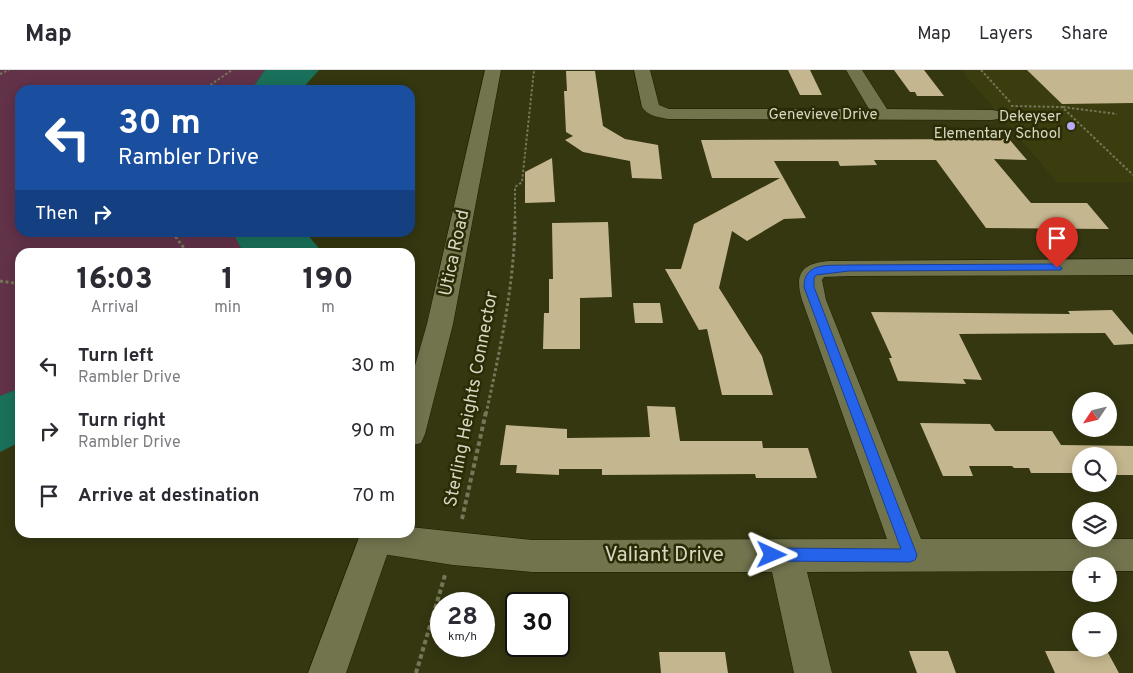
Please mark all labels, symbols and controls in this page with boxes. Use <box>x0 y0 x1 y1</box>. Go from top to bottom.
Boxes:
text: Map <box>25 20 72 50</box>
text: Map <box>917 23 951 46</box>
text: Layers <box>979 23 1033 46</box>
text: Share <box>1061 23 1108 46</box>
text: 30 m <box>118 102 201 146</box>
icon: left <box>35 105 100 170</box>
street label: Genevieve Drive <box>769 106 877 125</box>
place label: Dekeyser Elementary School <box>934 108 1061 144</box>
marker: Dekeyser Elementary School <box>1065 120 1077 132</box>
text: Rambler Drive <box>118 145 259 172</box>
icon: right <box>88 200 116 228</box>
text: Then <box>35 202 78 226</box>
street label: Utica Road <box>435 208 475 298</box>
pin <box>1036 217 1078 268</box>
icon: arrive <box>1043 224 1071 252</box>
text: 16:03 <box>77 262 153 299</box>
text: 1 <box>221 262 234 299</box>
text: 190 <box>302 262 353 299</box>
street label: Sterling Heights Connector <box>440 289 504 509</box>
text: Arrival <box>91 298 138 318</box>
text: min <box>214 298 241 318</box>
text: m <box>321 298 335 318</box>
text: Turn left <box>78 344 154 368</box>
icon: left <box>35 352 63 380</box>
text: 30 m <box>351 354 395 378</box>
text: Rambler Drive <box>78 368 181 388</box>
north arrow <box>1072 392 1118 438</box>
map controls <box>1072 392 1117 657</box>
text: Turn right <box>78 409 166 433</box>
icon: right <box>35 417 63 445</box>
text: 90 m <box>351 419 395 443</box>
text: Rambler Drive <box>78 433 181 453</box>
button: search <box>1072 447 1117 492</box>
icon: arrive <box>35 482 63 510</box>
text: Arrive at destination <box>78 484 259 508</box>
text: 70 m <box>353 484 395 508</box>
button: layers <box>1072 502 1117 547</box>
position arrow <box>745 528 797 580</box>
street label: Valiant Drive <box>604 542 724 569</box>
button: + <box>1072 557 1117 602</box>
speed limit sign: 30 <box>505 592 570 657</box>
text: 28 <box>447 602 478 634</box>
button: − <box>1072 612 1117 657</box>
text: km/h <box>448 629 477 645</box>

